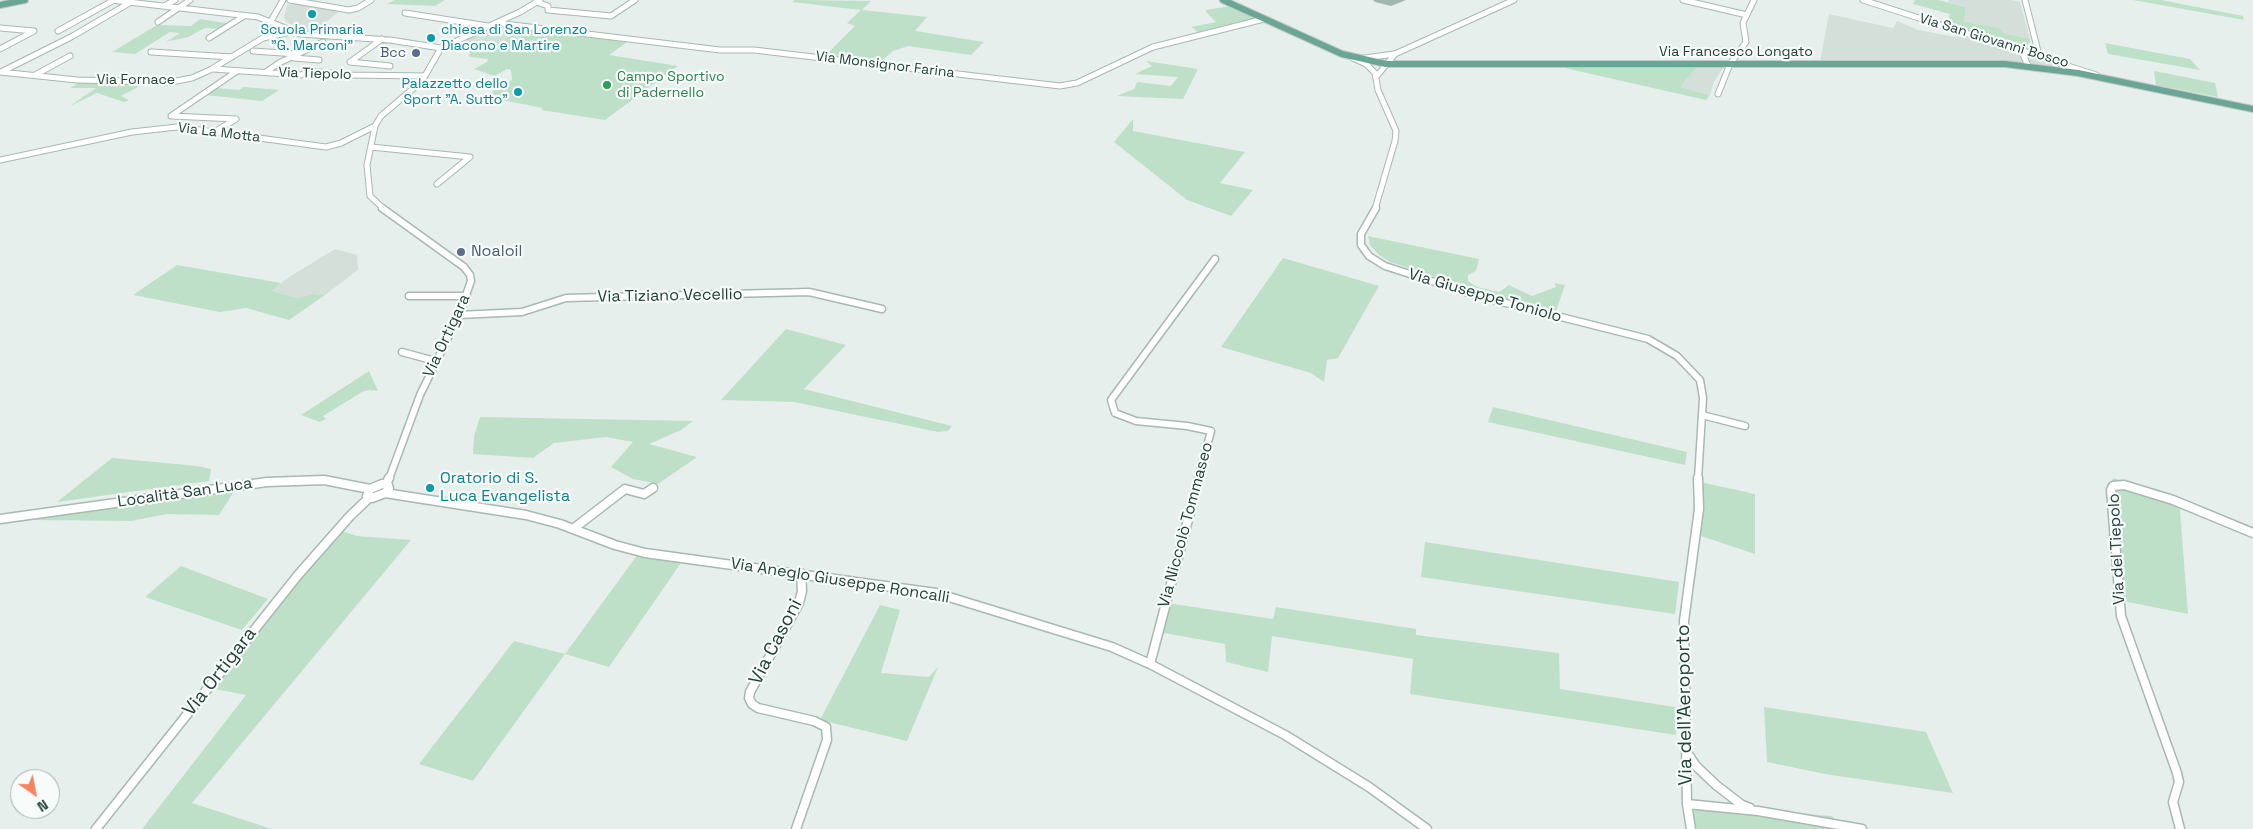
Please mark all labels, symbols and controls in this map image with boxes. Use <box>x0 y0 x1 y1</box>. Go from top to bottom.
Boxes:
marker: Scuola Primaria "G. Marconi" <box>306 8 318 20</box>
street label: Via San Giovanni Bosco <box>1917 10 2071 72</box>
place label: Scuola Primaria "G. Marconi" <box>260 22 364 54</box>
place label: chiesa di San Lorenzo Diacono e Martire <box>441 22 587 54</box>
marker: chiesa di San Lorenzo Diacono e Martire <box>425 32 437 44</box>
street label: Via Francesco Longato <box>1659 44 1813 60</box>
place label: Bcc <box>380 45 406 61</box>
marker: Bcc <box>410 47 422 59</box>
street label: Via Monsignor Farina <box>815 48 955 82</box>
street label: Via Tiepolo <box>278 64 352 84</box>
place label: Campo Sportivo di Padernello <box>617 69 725 102</box>
street label: Via Fornace <box>97 72 175 88</box>
place label: Palazzetto dello Sport "A. Sutto" <box>402 76 508 108</box>
marker: Campo Sportivo di Padernello <box>601 79 613 91</box>
marker: Palazzetto dello Sport "A. Sutto" <box>512 86 524 98</box>
street label: Via La Motta <box>177 120 261 146</box>
place label: Noaloil <box>471 242 522 262</box>
marker: Noaloil <box>455 246 467 258</box>
street label: Via Giuseppe Toniolo <box>1406 265 1564 327</box>
street label: Via Tiziano Vecellio <box>597 285 743 307</box>
street label: Via Ortigara <box>419 291 475 381</box>
street label: Via Niccolò Tommaseo <box>1155 440 1217 610</box>
place label: Oratorio di S. Luca Evangelista <box>440 469 570 507</box>
street label: Località San Luca <box>116 474 254 512</box>
marker: Oratorio di S. Luca Evangelista <box>424 482 436 494</box>
street label: Via del Tiepolo <box>2104 493 2130 605</box>
street label: Via Aneglo Giuseppe Roncalli <box>729 554 951 608</box>
street label: Via Casoni <box>745 595 807 689</box>
street label: Via Ortigara <box>178 623 262 721</box>
street label: Via dell'Aeroporto <box>1672 624 1698 786</box>
north arrow <box>10 769 60 819</box>
text: N <box>34 796 51 816</box>

